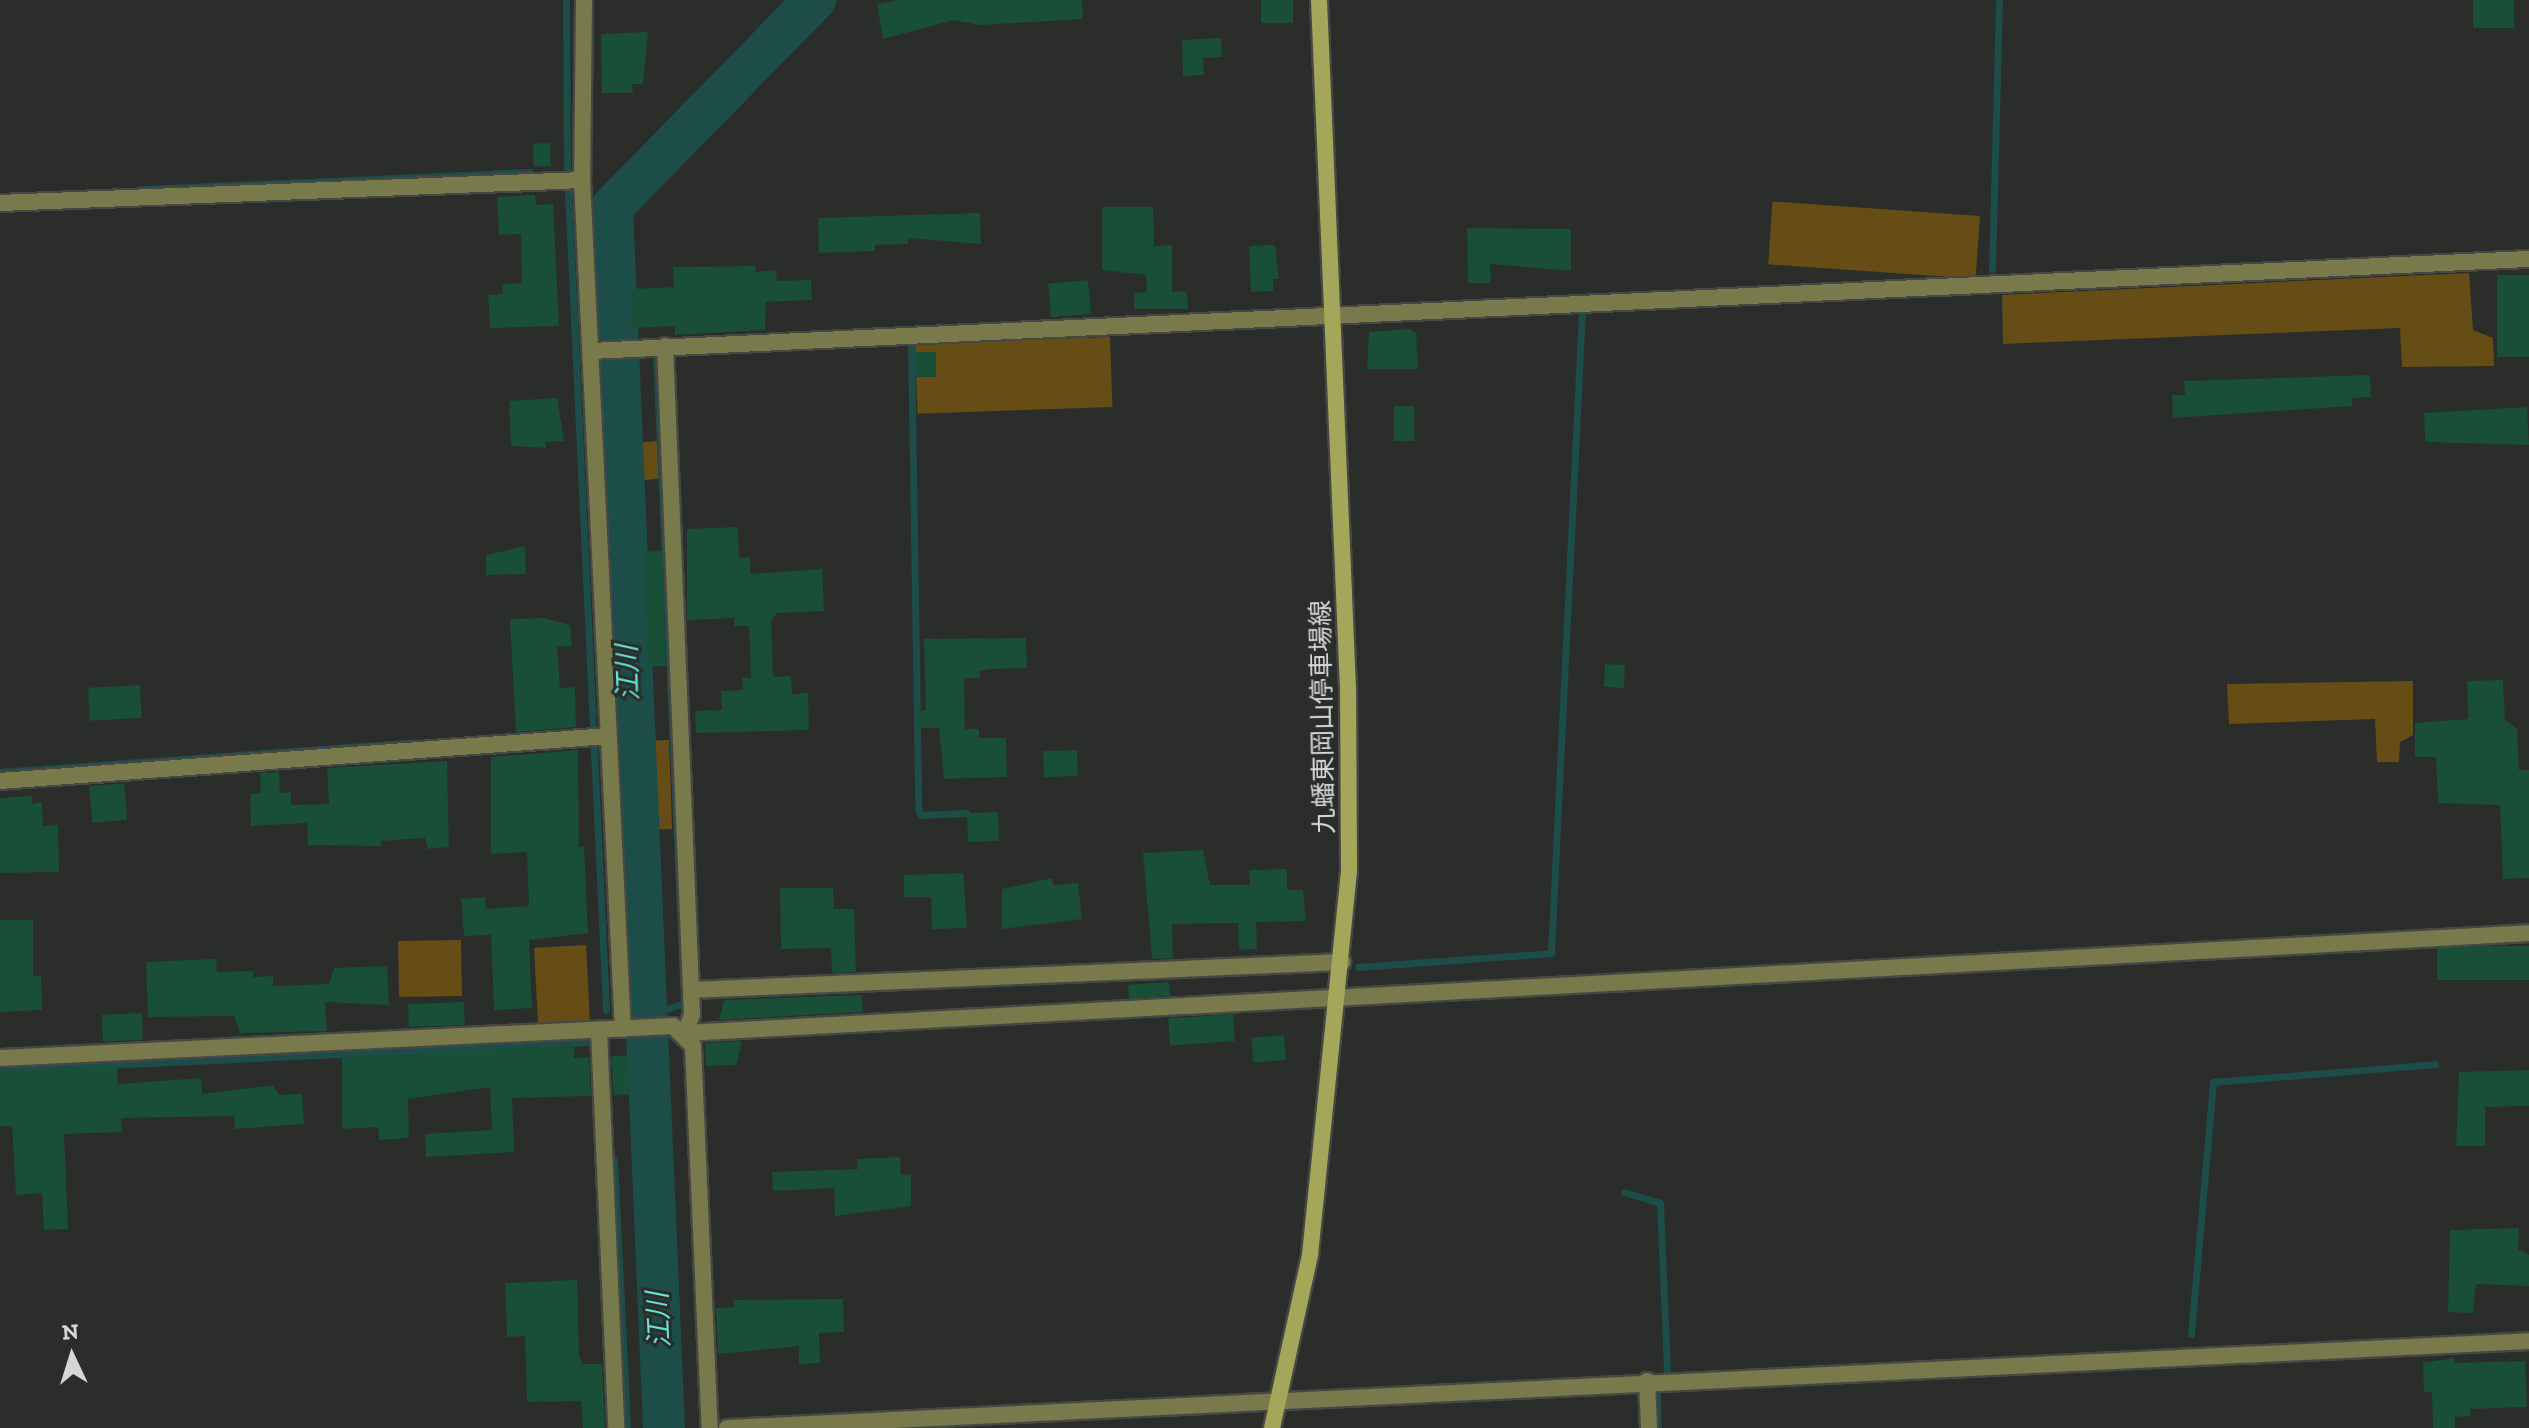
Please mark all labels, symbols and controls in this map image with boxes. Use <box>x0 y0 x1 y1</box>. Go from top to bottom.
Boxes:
street label: 九蟠東岡山停車場線 <box>1305 600 1341 834</box>
water label: 江川 <box>610 644 646 702</box>
water label: 江川 <box>641 1291 677 1349</box>
north arrow <box>32 1316 112 1396</box>
text: N <box>61 1318 80 1346</box>

